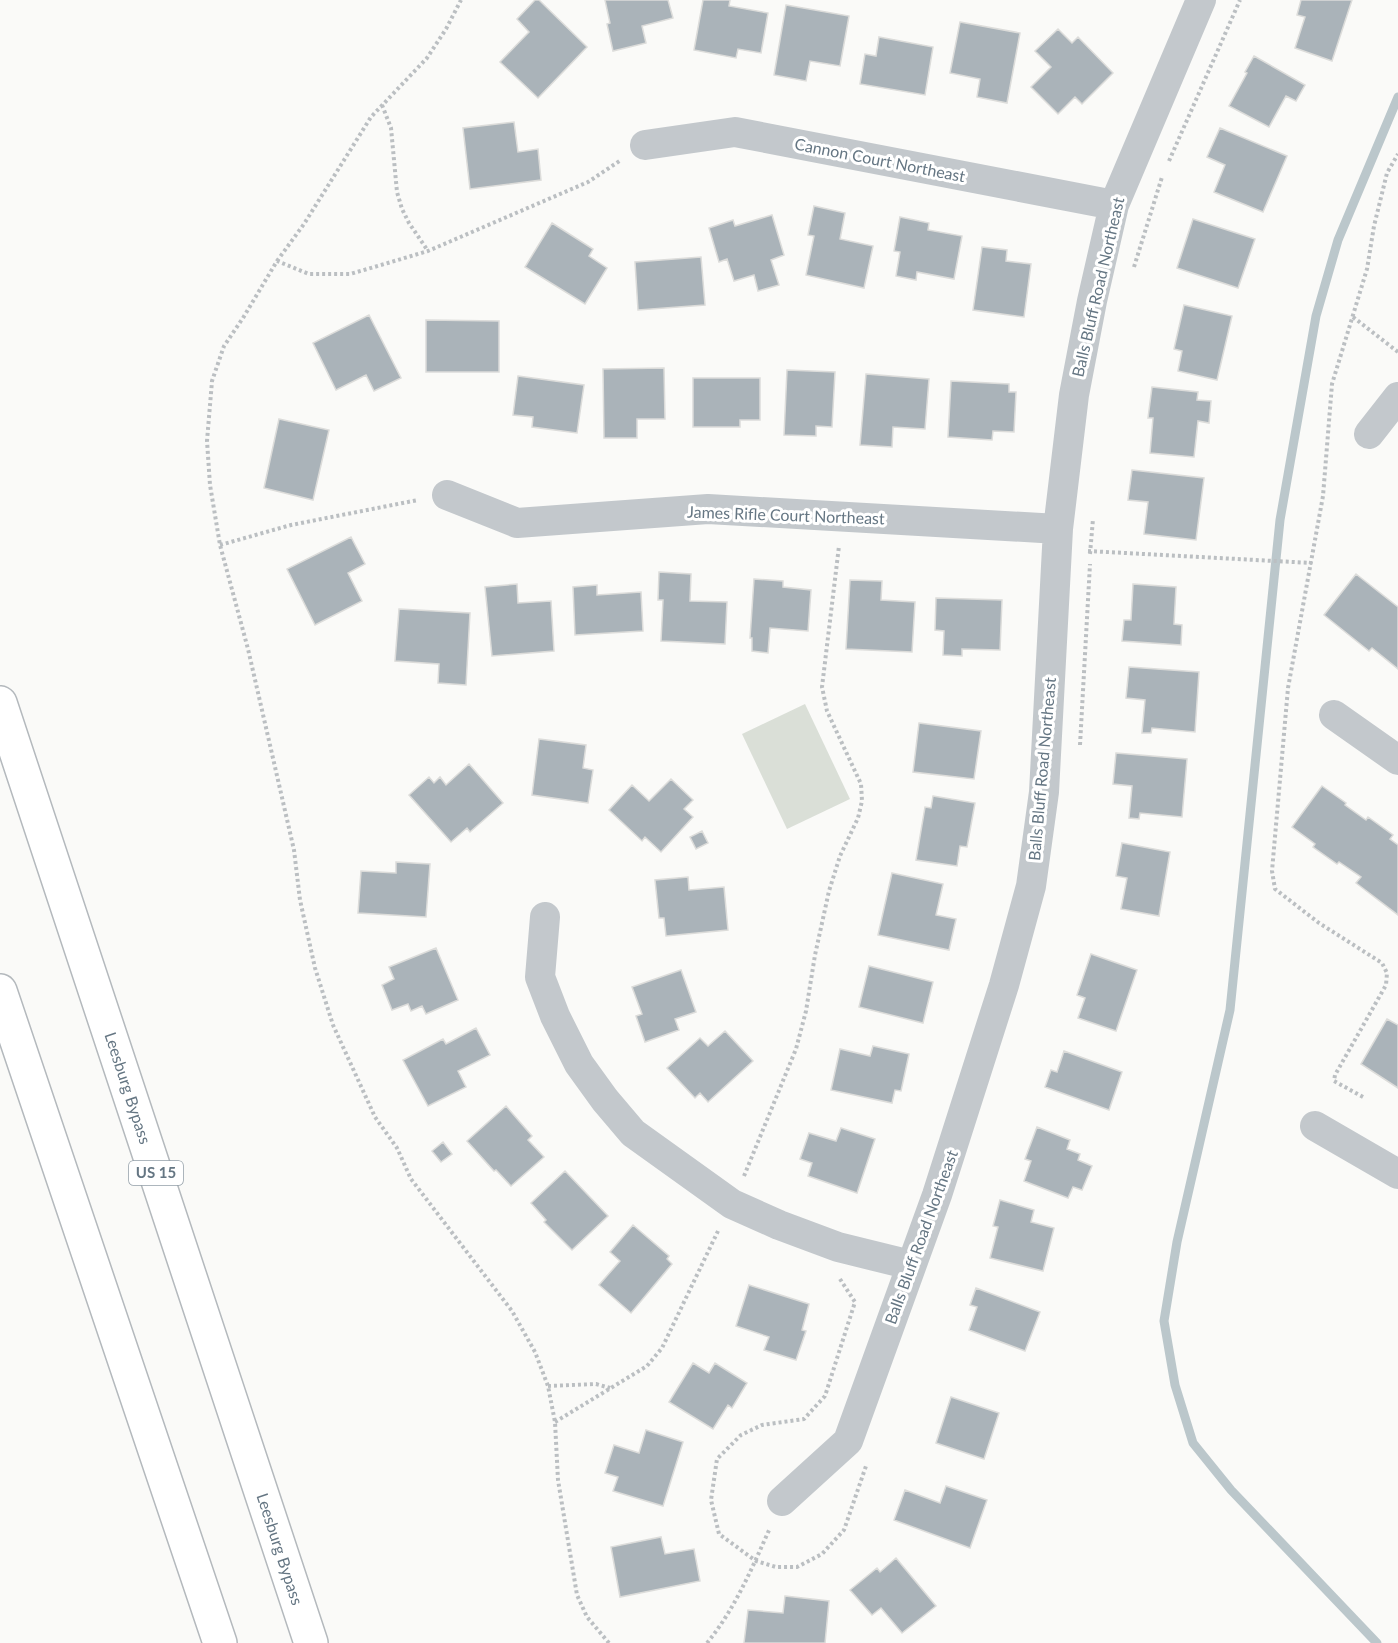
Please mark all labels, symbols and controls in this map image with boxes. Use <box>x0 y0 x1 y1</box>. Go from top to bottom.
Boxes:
street label: Cannon Court Northeast <box>793 134 967 185</box>
street label: Balls Bluff Road Northeast <box>1068 195 1128 379</box>
street label: James Rifle Court Northeast <box>687 502 885 527</box>
street label: Balls Bluff Road Northeast <box>1024 676 1059 862</box>
street label: Leesburg Bypass <box>101 1029 156 1146</box>
street label: Balls Bluff Road Northeast <box>880 1147 961 1327</box>
road number: US 15 <box>129 1161 183 1185</box>
street label: Leesburg Bypass <box>253 1490 308 1607</box>

